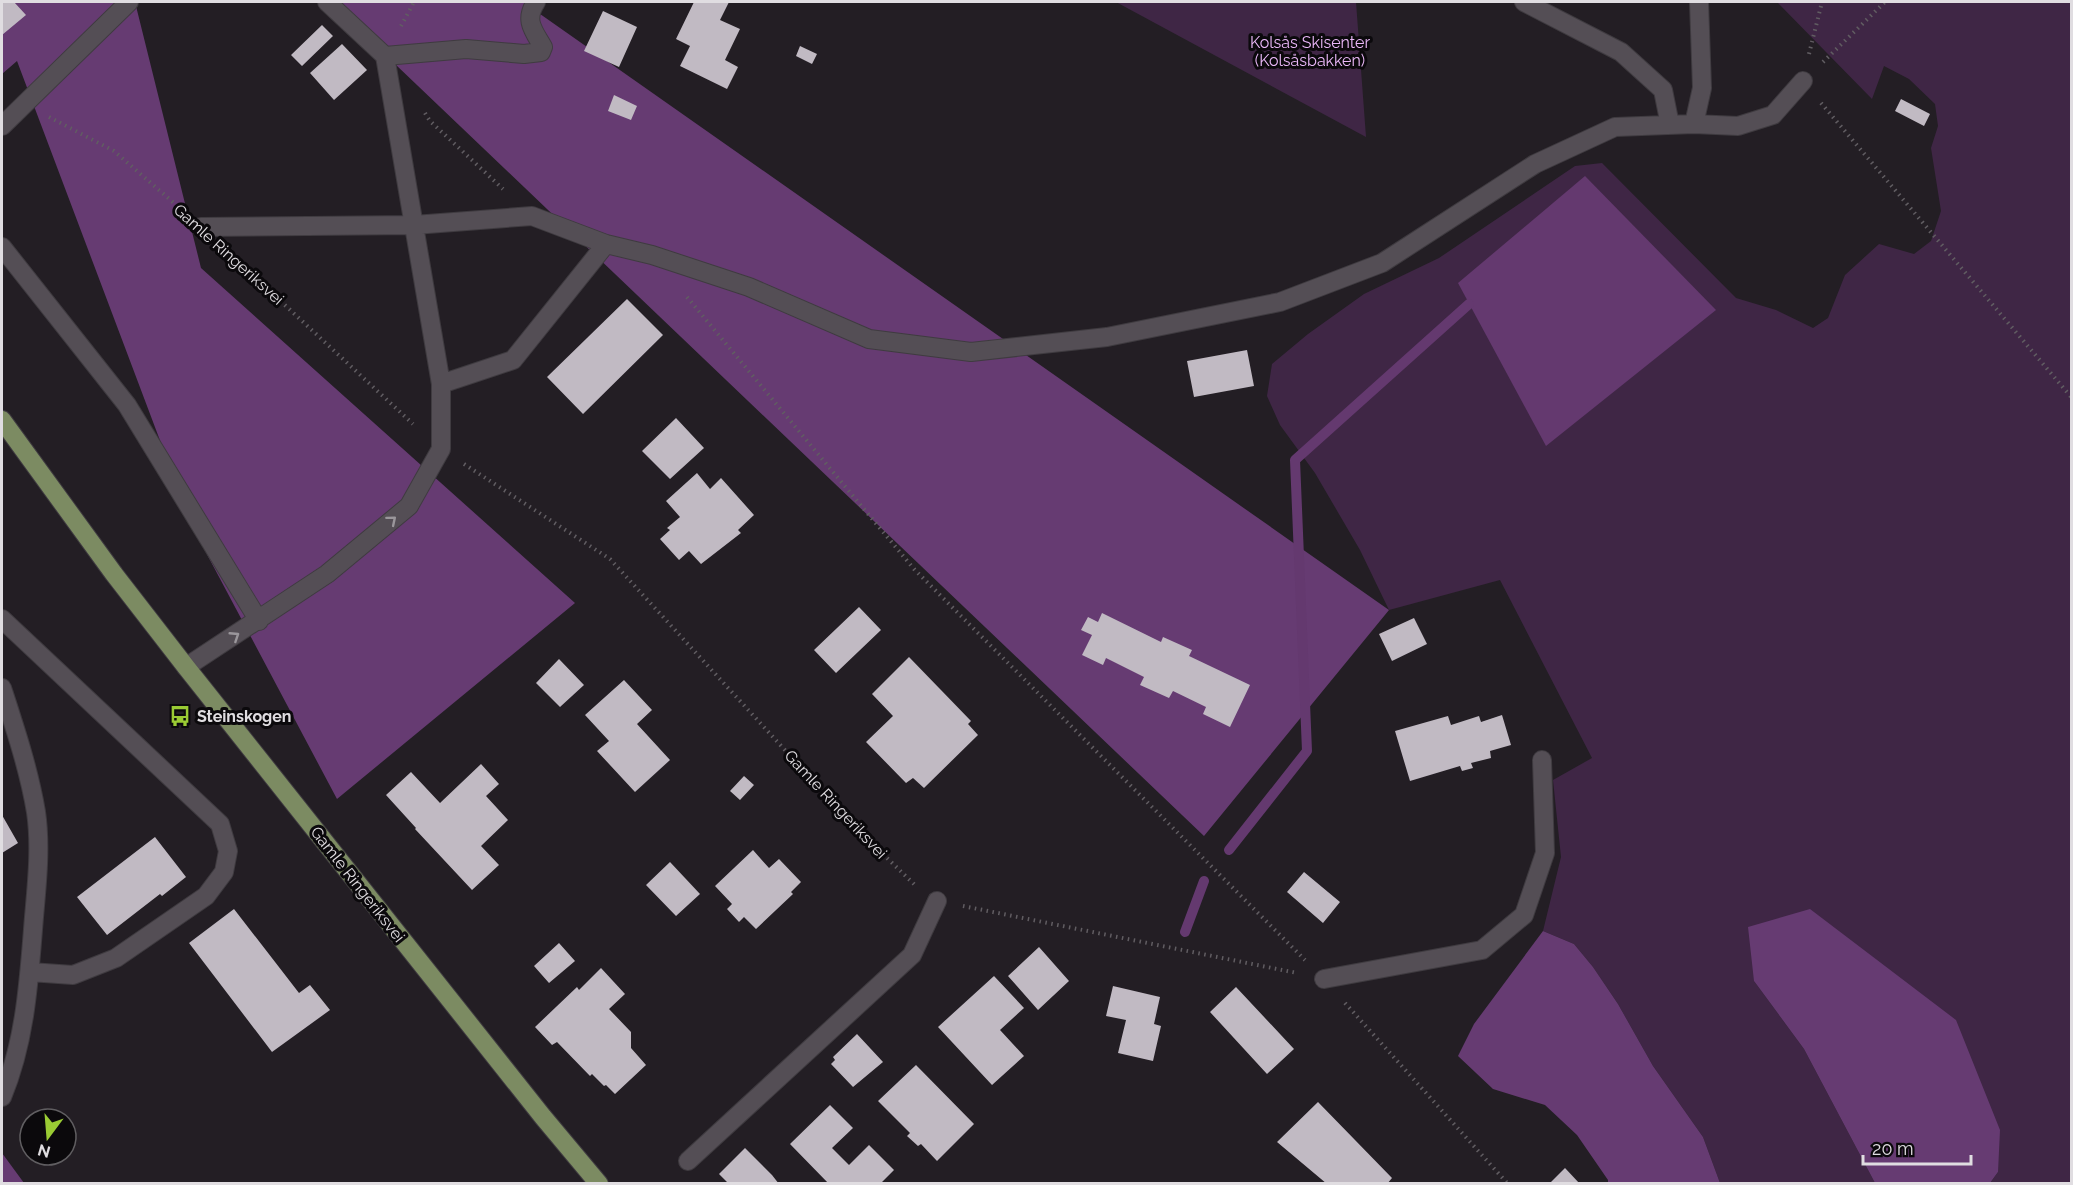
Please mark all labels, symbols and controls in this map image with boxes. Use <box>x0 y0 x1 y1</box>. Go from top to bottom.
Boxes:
park label: Kolsås Skisenter (Kolsåsbakken) <box>1250 33 1370 70</box>
street label: Gamle Ringeriksvei <box>170 200 288 309</box>
one-way arrow <box>385 516 396 527</box>
one-way arrow <box>229 631 239 643</box>
bus stop icon: Steinskogen <box>168 704 192 728</box>
place label: Steinskogen <box>197 707 291 726</box>
street label: Gamle Ringeriksvei <box>780 746 891 863</box>
street label: Gamle Ringeriksvei <box>307 823 409 946</box>
north arrow <box>18 1107 78 1167</box>
scale bar <box>1863 1128 1971 1166</box>
text: 20 m <box>1872 1138 1914 1159</box>
text: N <box>36 1140 52 1162</box>

